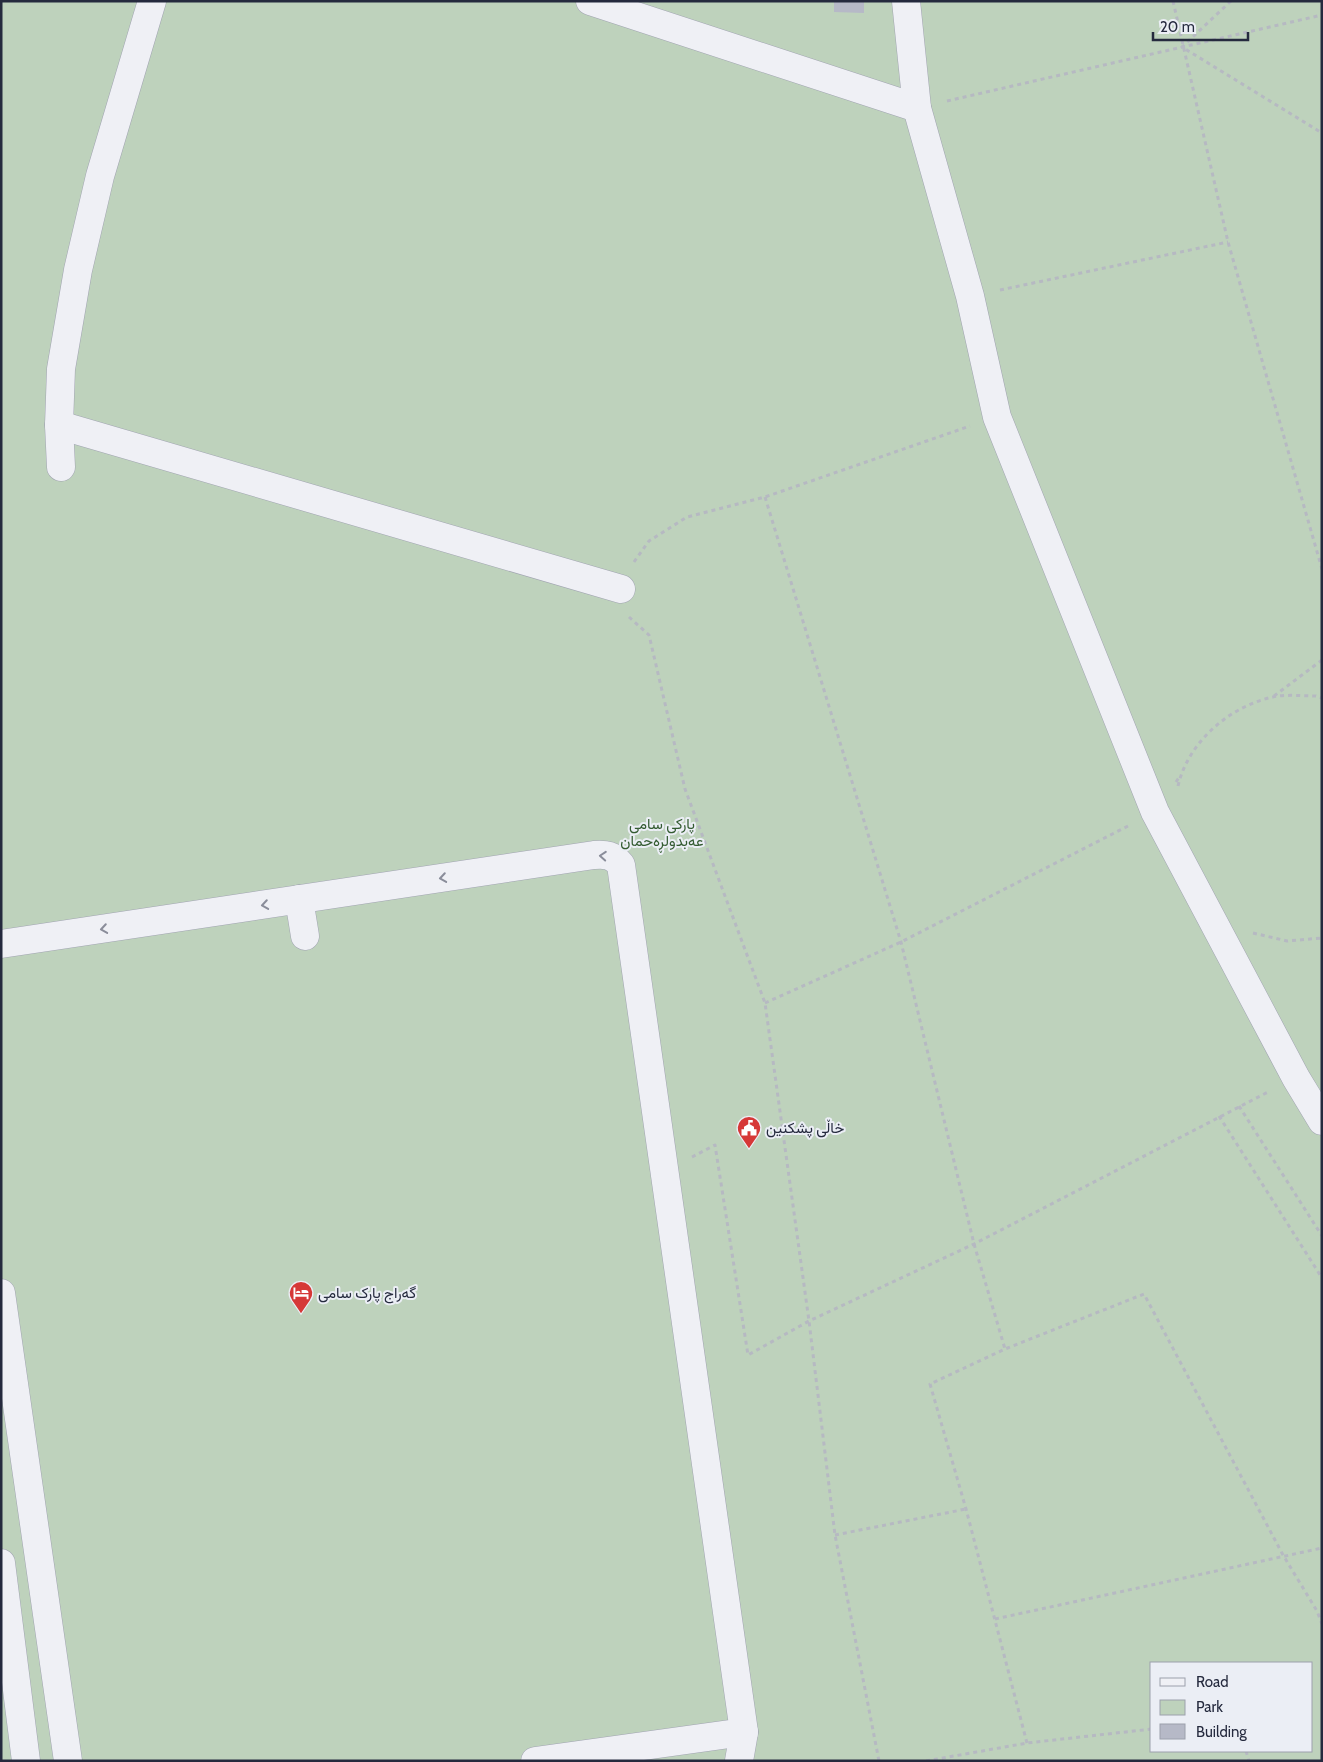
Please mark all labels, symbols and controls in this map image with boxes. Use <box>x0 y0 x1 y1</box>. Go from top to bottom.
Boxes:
scale bar <box>1153 10 1248 42</box>
text: 20 m <box>1160 18 1195 36</box>
park label: پارکی سامی عەبدولڕەحمان <box>620 815 704 853</box>
one-way arrow <box>599 850 607 861</box>
one-way arrow <box>438 872 446 883</box>
one-way arrow <box>260 899 269 909</box>
one-way arrow <box>99 923 108 933</box>
public building icon: خاڵی پشکنین <box>736 1115 762 1149</box>
place label: خاڵی پشکنین <box>766 1119 844 1138</box>
hotel icon: گەراج پارک سامی <box>288 1280 314 1314</box>
place label: گەراج پارک سامی <box>318 1284 416 1304</box>
legend <box>1150 1662 1313 1752</box>
text: Road <box>1196 1673 1229 1691</box>
text: Park <box>1196 1698 1223 1716</box>
text: Building <box>1196 1723 1247 1741</box>

